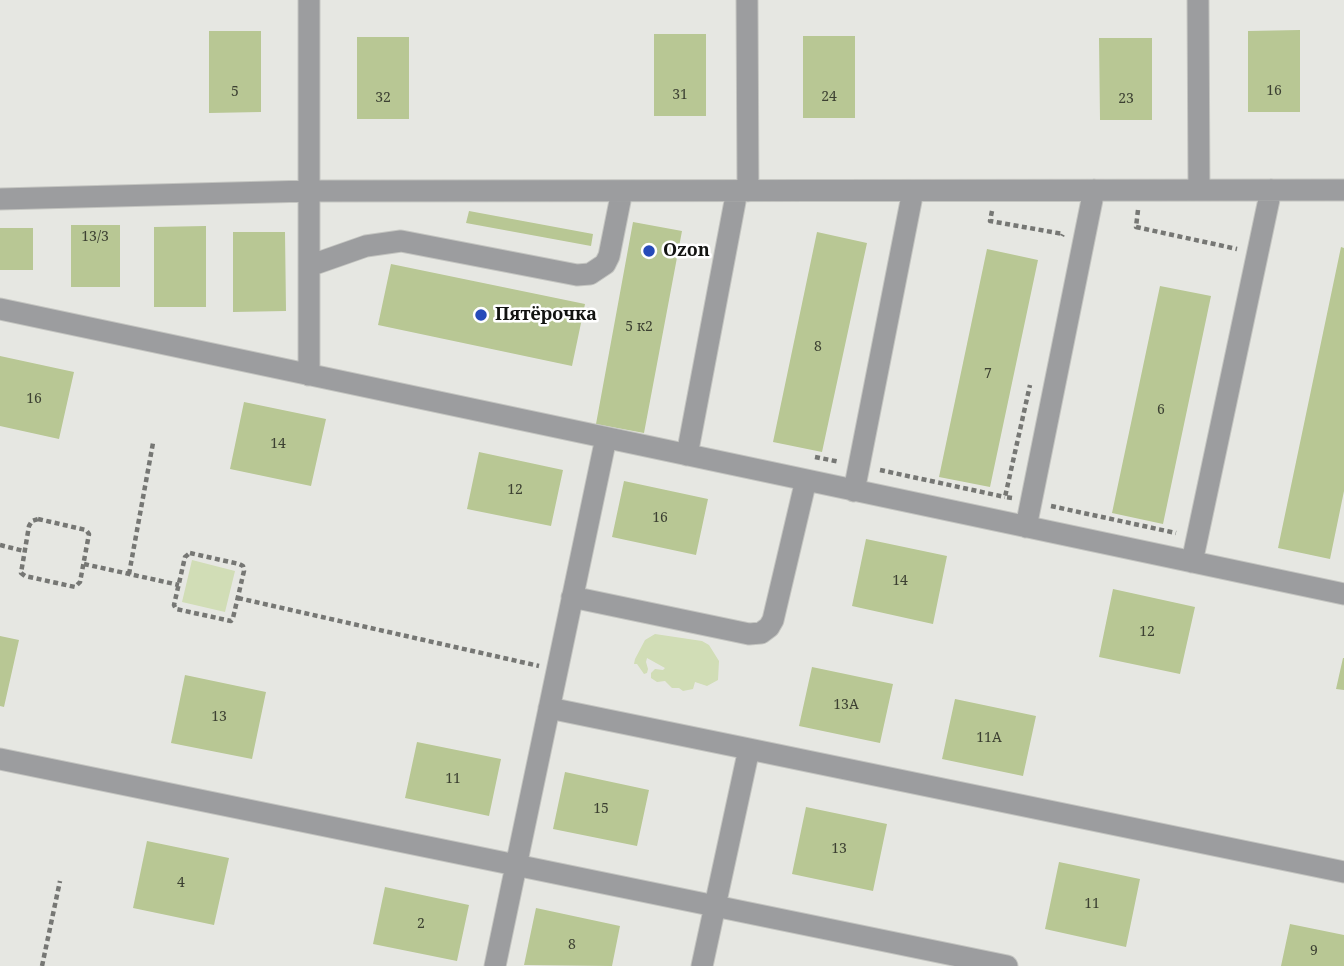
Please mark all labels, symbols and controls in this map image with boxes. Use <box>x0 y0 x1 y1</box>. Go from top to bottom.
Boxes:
house number: 16 <box>1266 83 1282 99</box>
house number: 5 <box>231 84 239 100</box>
house number: 31 <box>672 87 688 103</box>
house number: 24 <box>821 89 837 105</box>
house number: 32 <box>375 90 391 106</box>
house number: 23 <box>1118 91 1134 107</box>
house number: 13/3 <box>81 229 109 245</box>
place label: Ozon <box>663 240 710 262</box>
marker: Ozon <box>641 243 657 259</box>
place label: Пятёрочка <box>495 304 597 326</box>
marker: Пятёрочка <box>473 307 489 323</box>
house number: 5 к2 <box>625 319 653 335</box>
house number: 8 <box>814 339 822 355</box>
house number: 7 <box>984 366 992 382</box>
house number: 16 <box>26 391 42 407</box>
house number: 6 <box>1157 402 1165 418</box>
house number: 14 <box>270 436 286 452</box>
house number: 12 <box>507 482 523 498</box>
house number: 16 <box>652 510 668 526</box>
house number: 14 <box>892 573 908 589</box>
house number: 12 <box>1139 624 1155 640</box>
house number: 13А <box>833 697 859 713</box>
house number: 13 <box>211 709 227 725</box>
house number: 11А <box>976 730 1002 746</box>
house number: 11 <box>445 771 461 787</box>
house number: 15 <box>593 801 609 817</box>
house number: 13 <box>831 841 847 857</box>
house number: 4 <box>177 875 185 891</box>
house number: 11 <box>1084 896 1100 912</box>
house number: 2 <box>417 916 425 932</box>
house number: 8 <box>568 937 576 953</box>
house number: 9 <box>1310 943 1318 959</box>

